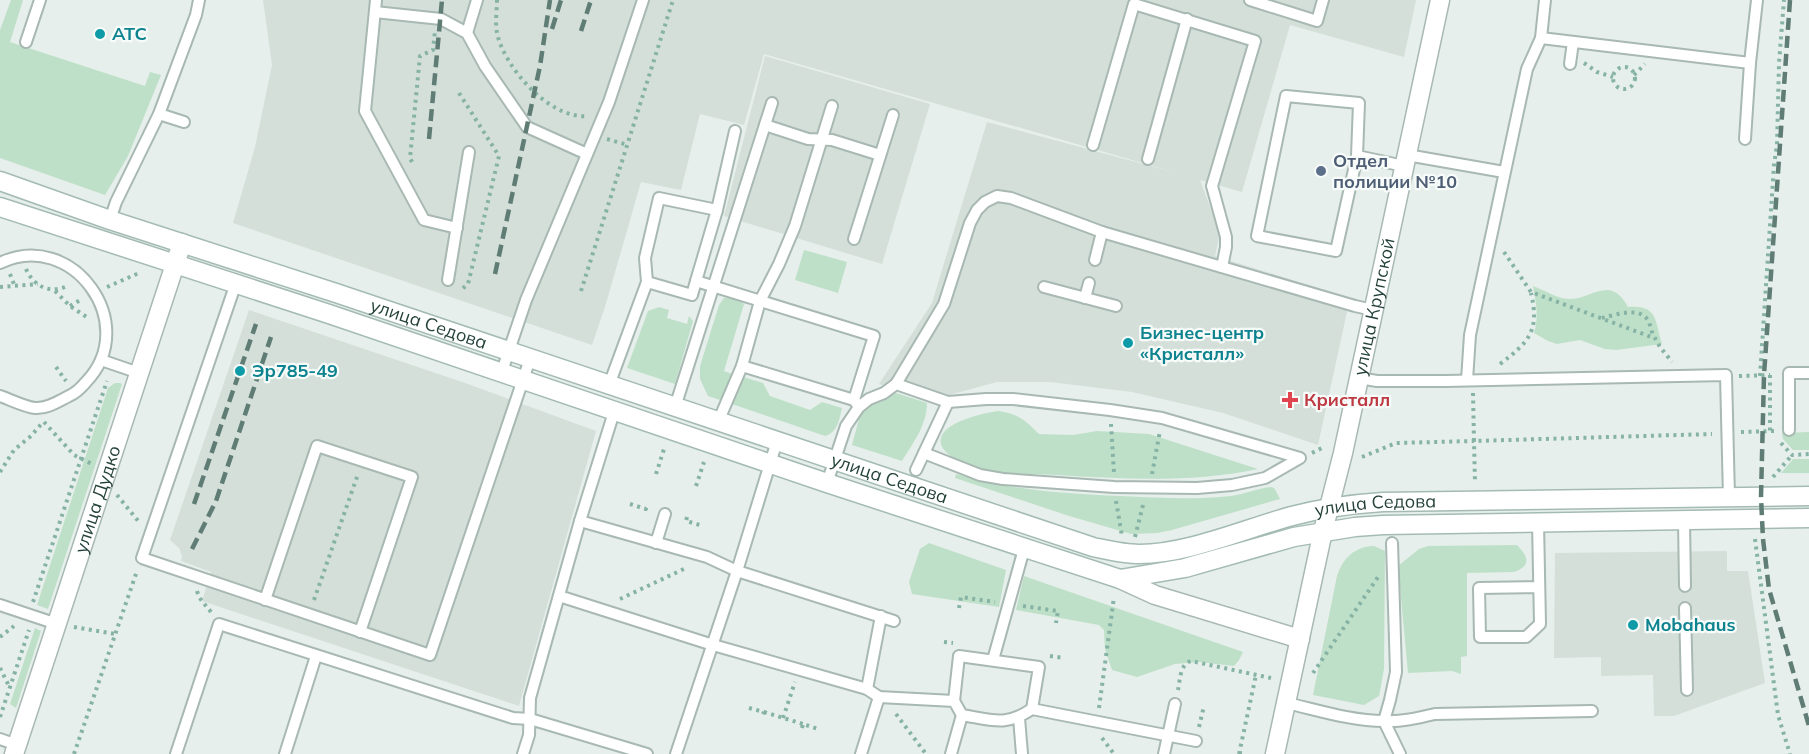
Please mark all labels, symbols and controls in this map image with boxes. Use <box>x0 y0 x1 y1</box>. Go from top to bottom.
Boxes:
place label: АТС <box>112 22 147 45</box>
marker: АТС <box>93 27 107 41</box>
place label: Отдел полиции №10 <box>1333 149 1457 193</box>
marker: Отдел полиции №10 <box>1314 164 1328 178</box>
street label: улица Крупской <box>1348 236 1400 378</box>
street label: улица Седова <box>367 293 490 354</box>
place label: Бизнес-центр «Кристалл» <box>1140 321 1264 365</box>
marker: Бизнес-центр «Кристалл» <box>1121 336 1135 350</box>
place label: Эр785-49 <box>252 359 338 382</box>
marker: Эр785-49 <box>233 364 247 378</box>
place label: Кристалл <box>1304 388 1390 411</box>
marker: Кристалл <box>1281 391 1299 409</box>
street label: улица Дудко <box>69 443 126 556</box>
street label: улица Седова <box>828 448 951 509</box>
street label: улица Седова <box>1313 489 1436 521</box>
place label: Mobahaus <box>1645 613 1735 636</box>
marker: Mobahaus <box>1626 618 1640 632</box>

